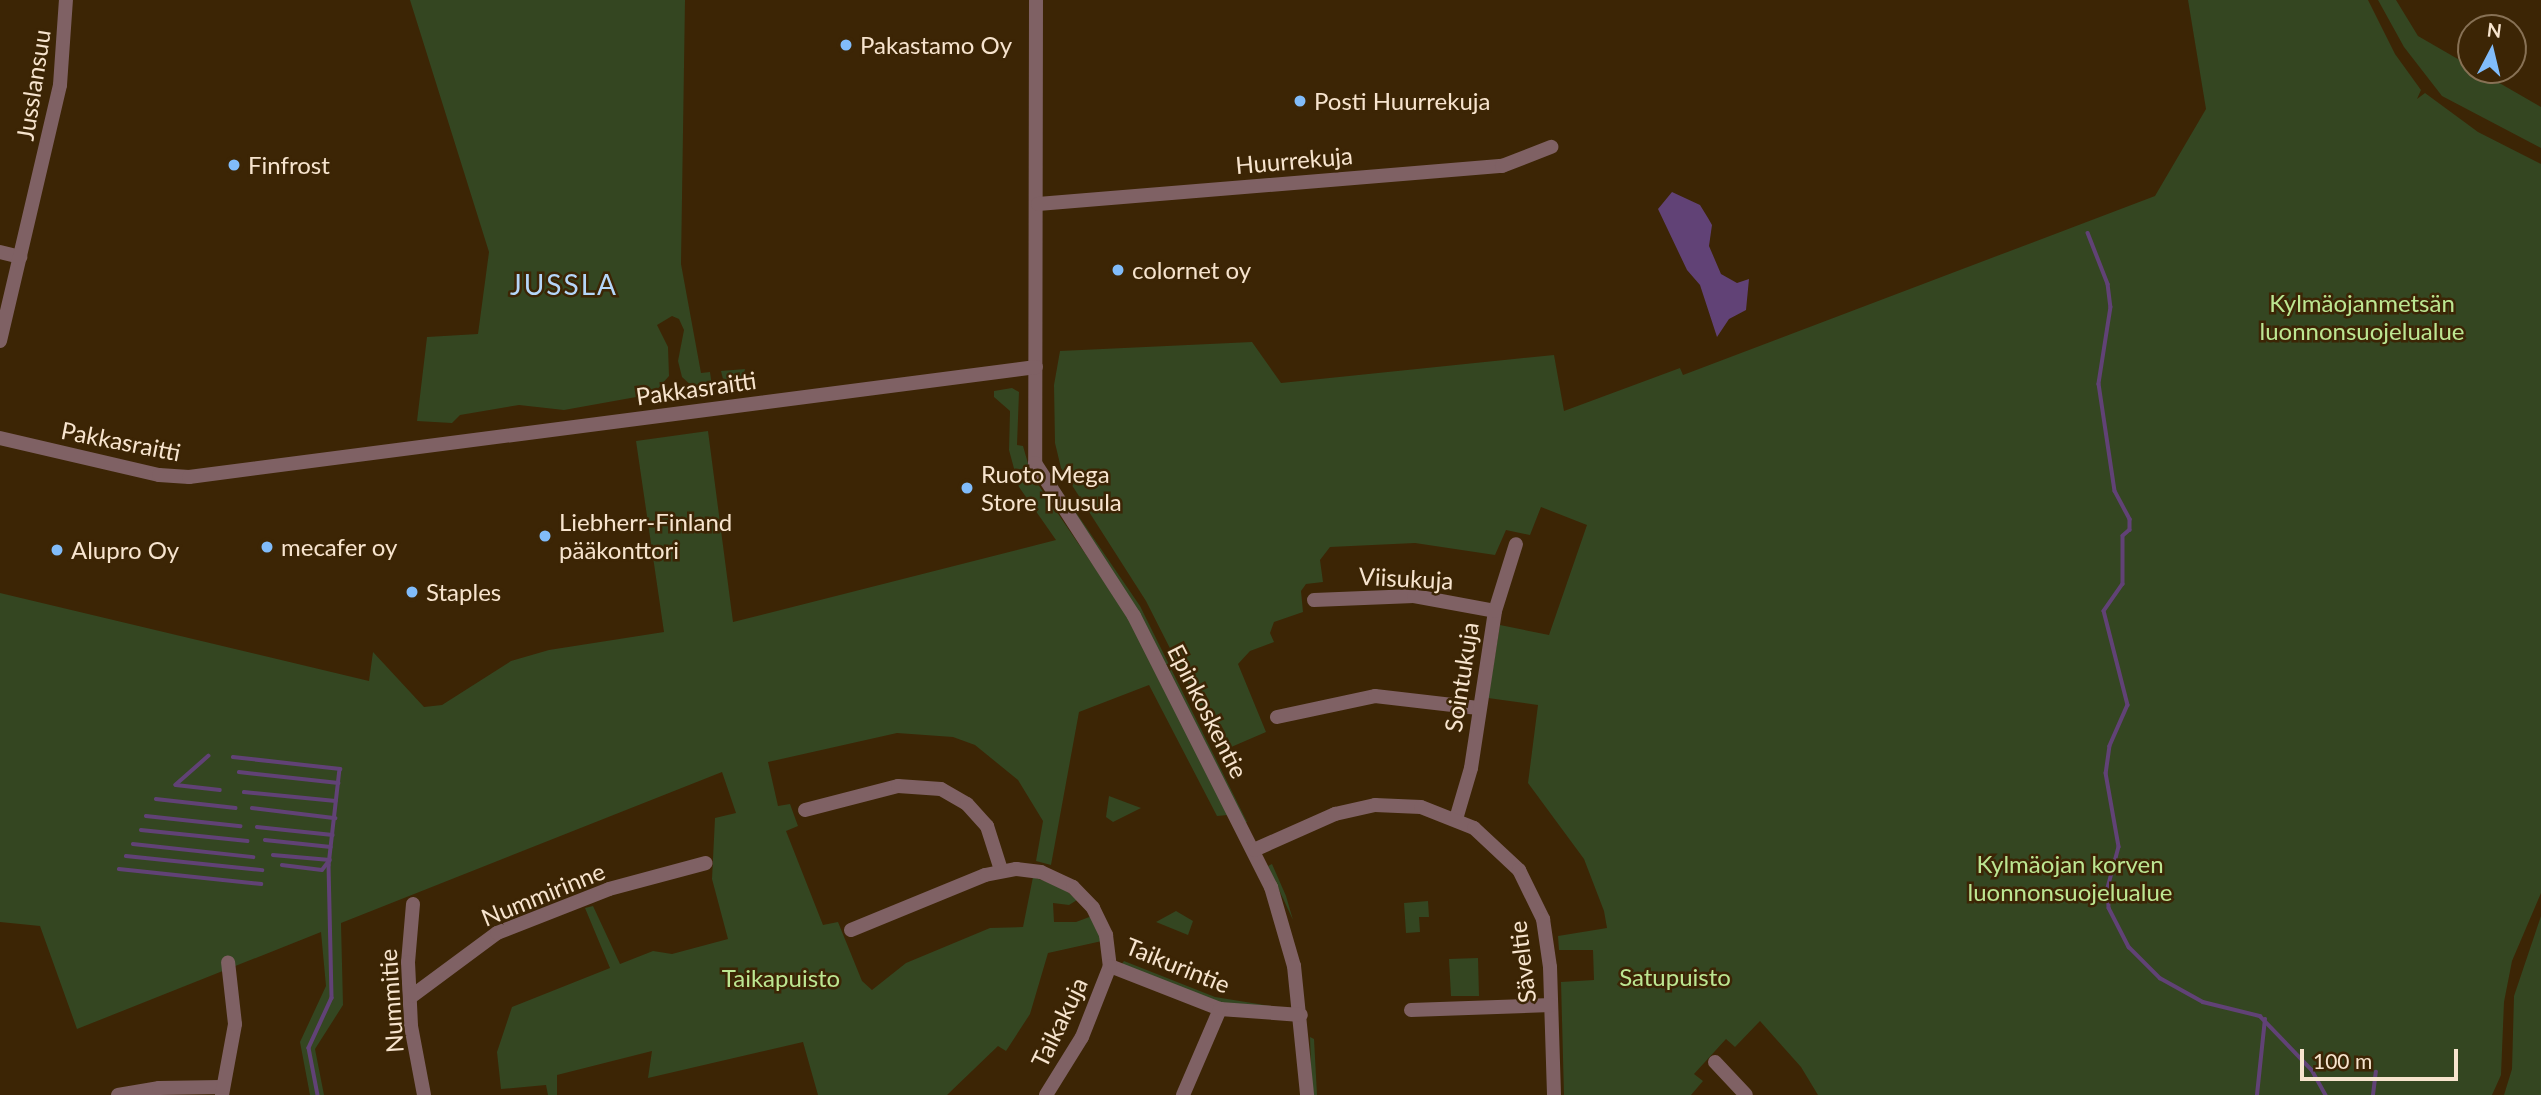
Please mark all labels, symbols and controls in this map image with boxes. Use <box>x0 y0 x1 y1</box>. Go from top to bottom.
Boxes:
north arrow <box>2457 14 2527 84</box>
text: N <box>2486 17 2503 42</box>
street label: Jusslansuu <box>10 27 56 143</box>
place label: Pakastamo Oy <box>860 31 1012 59</box>
marker: Pakastamo Oy <box>838 37 854 53</box>
place label: Posti Huurrekuja <box>1314 87 1490 115</box>
marker: Posti Huurrekuja <box>1292 93 1308 109</box>
street label: Huurrekuja <box>1234 141 1354 179</box>
place label: Finfrost <box>248 151 330 179</box>
marker: Finfrost <box>226 157 242 173</box>
place label: colornet oy <box>1132 256 1251 284</box>
marker: colornet oy <box>1110 262 1126 278</box>
district label: JUSSLA <box>511 267 617 301</box>
park label: Kylmäojanmetsän luonnonsuojelualue <box>2260 289 2464 345</box>
street label: Pakkasraitti <box>634 365 758 411</box>
street label: Pakkasraitti <box>59 415 183 467</box>
place label: Ruoto Mega Store Tuusula <box>981 460 1122 516</box>
marker: Ruoto Mega Store Tuusula <box>959 480 975 496</box>
place label: Liebherr-Finland pääkonttori <box>559 508 732 564</box>
marker: Liebherr-Finland pääkonttori <box>537 528 553 544</box>
place label: mecafer oy <box>281 533 398 561</box>
place label: Alupro Oy <box>71 536 179 564</box>
marker: mecafer oy <box>259 539 275 555</box>
marker: Alupro Oy <box>49 542 65 558</box>
street label: Viisukuja <box>1358 561 1454 595</box>
place label: Staples <box>426 578 501 606</box>
marker: Staples <box>404 584 420 600</box>
street label: Sointukuja <box>1438 620 1484 734</box>
street label: Epinkoskentie <box>1162 639 1254 783</box>
park label: Kylmäojan korven luonnonsuojelualue <box>1968 850 2172 906</box>
street label: Nummirinne <box>477 856 609 932</box>
street label: Säveltie <box>1503 919 1541 1005</box>
street label: Taikurintie <box>1122 931 1234 999</box>
street label: Nummitie <box>373 948 409 1054</box>
park label: Satupuisto <box>1619 963 1731 991</box>
park label: Taikapuisto <box>722 964 840 992</box>
street label: Taikakuja <box>1025 972 1093 1072</box>
scale bar <box>2303 1036 2460 1080</box>
text: 100 m <box>2313 1048 2372 1073</box>

